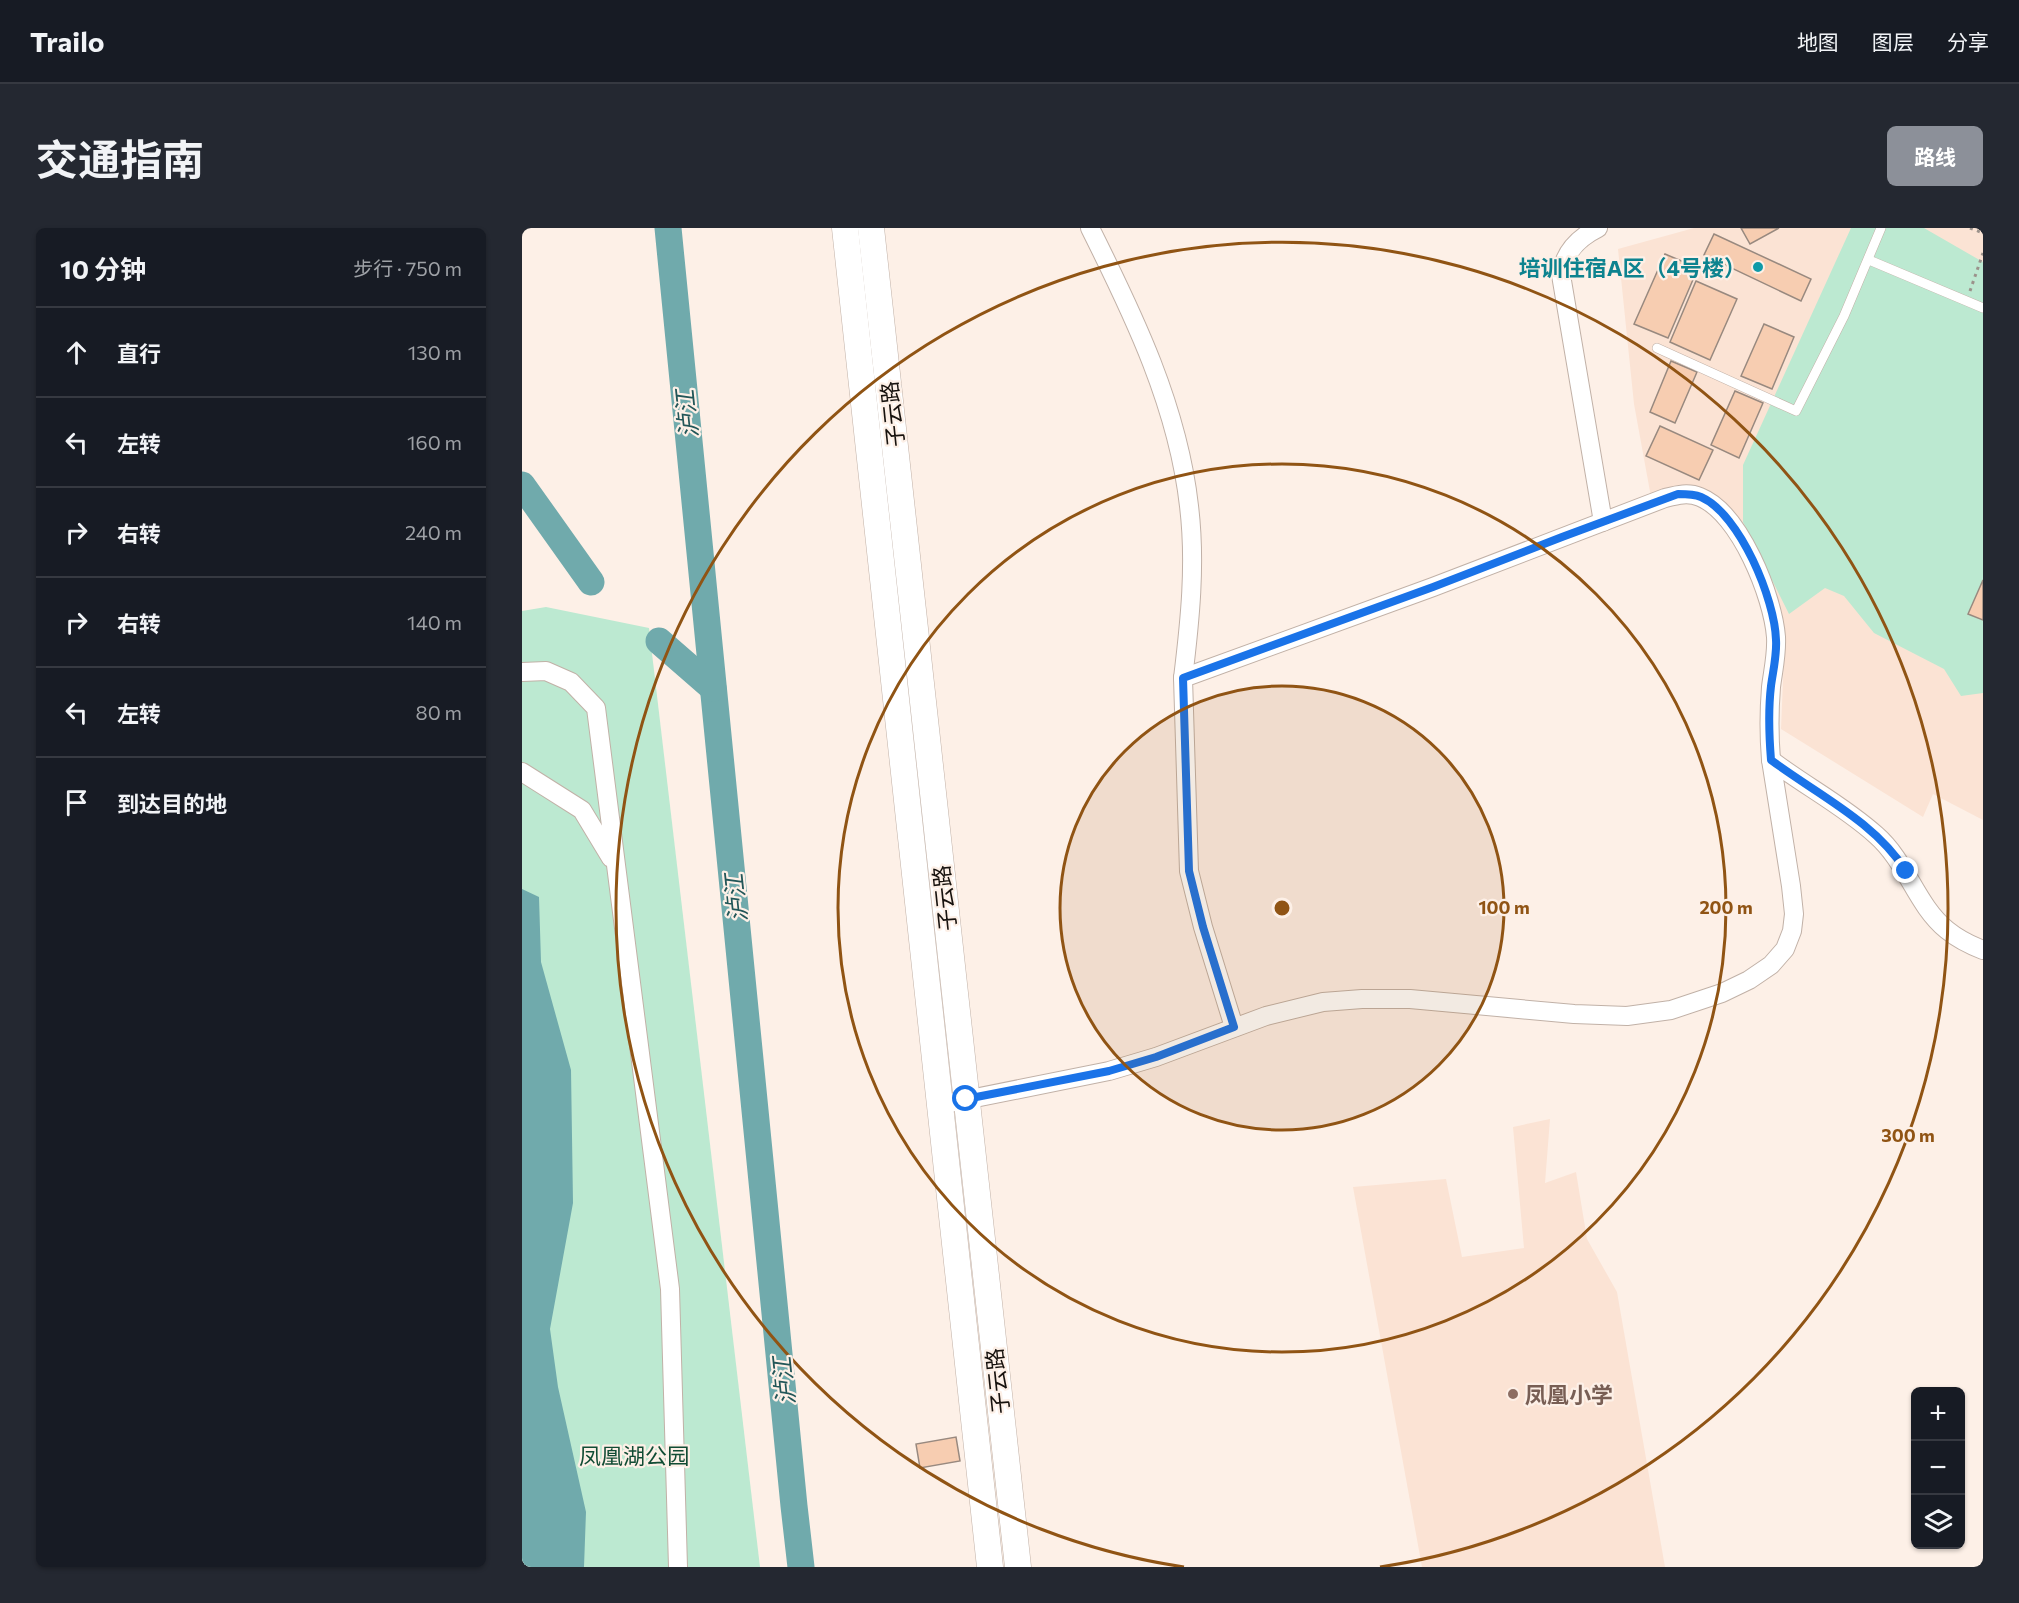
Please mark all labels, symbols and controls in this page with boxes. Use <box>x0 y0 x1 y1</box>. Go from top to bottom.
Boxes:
text: Trailo <box>30 24 105 58</box>
text: 地图 <box>1797 29 1839 54</box>
text: 图层 <box>1872 29 1914 54</box>
text: 分享 <box>1947 29 1989 54</box>
button: 路线 <box>1887 126 1983 186</box>
text: 交通指南 <box>36 132 204 184</box>
text: 10 分钟 <box>60 253 146 284</box>
place label: 培训住宿A区（4号楼） <box>1519 254 1746 281</box>
text: 步行 · 750 m <box>353 256 462 280</box>
marker: 培训住宿A区（4号楼） <box>1751 260 1765 274</box>
icon: ahead <box>60 336 93 369</box>
text: 直行 <box>117 340 161 367</box>
text: 130 m <box>408 340 462 364</box>
street label: 子云路 <box>875 380 909 448</box>
water label: 泸江 <box>669 386 703 439</box>
icon: left <box>60 426 93 459</box>
text: 左转 <box>117 430 161 457</box>
text: 160 m <box>407 430 462 454</box>
icon: right <box>60 516 93 549</box>
text: 右转 <box>117 520 161 547</box>
text: 240 m <box>405 520 462 544</box>
icon: right <box>60 606 93 639</box>
text: 右转 <box>117 610 161 637</box>
text: 140 m <box>407 610 462 634</box>
icon: left <box>60 696 93 729</box>
text: 左转 <box>117 700 161 727</box>
text: 80 m <box>416 700 462 724</box>
icon: arrive <box>60 786 93 819</box>
text: 到达目的地 <box>117 790 227 817</box>
route end <box>1892 857 1918 883</box>
street label: 子云路 <box>927 864 961 932</box>
water label: 泸江 <box>718 870 752 923</box>
text: 100 m <box>1478 896 1530 918</box>
text: 200 m <box>1699 896 1753 918</box>
centre of rings <box>1272 898 1292 918</box>
route start <box>952 1085 978 1111</box>
text: 300 m <box>1881 1124 1935 1146</box>
street label: 子云路 <box>980 1347 1014 1415</box>
water label: 泸江 <box>766 1353 800 1406</box>
place label: 凤凰小学 <box>1525 1381 1613 1408</box>
marker: 凤凰小学 <box>1506 1387 1520 1401</box>
map controls <box>1911 1387 1965 1549</box>
button: + <box>1911 1387 1965 1441</box>
button: − <box>1911 1441 1965 1495</box>
park label: 凤凰湖公园 <box>579 1442 689 1469</box>
button: layers <box>1911 1495 1965 1549</box>

